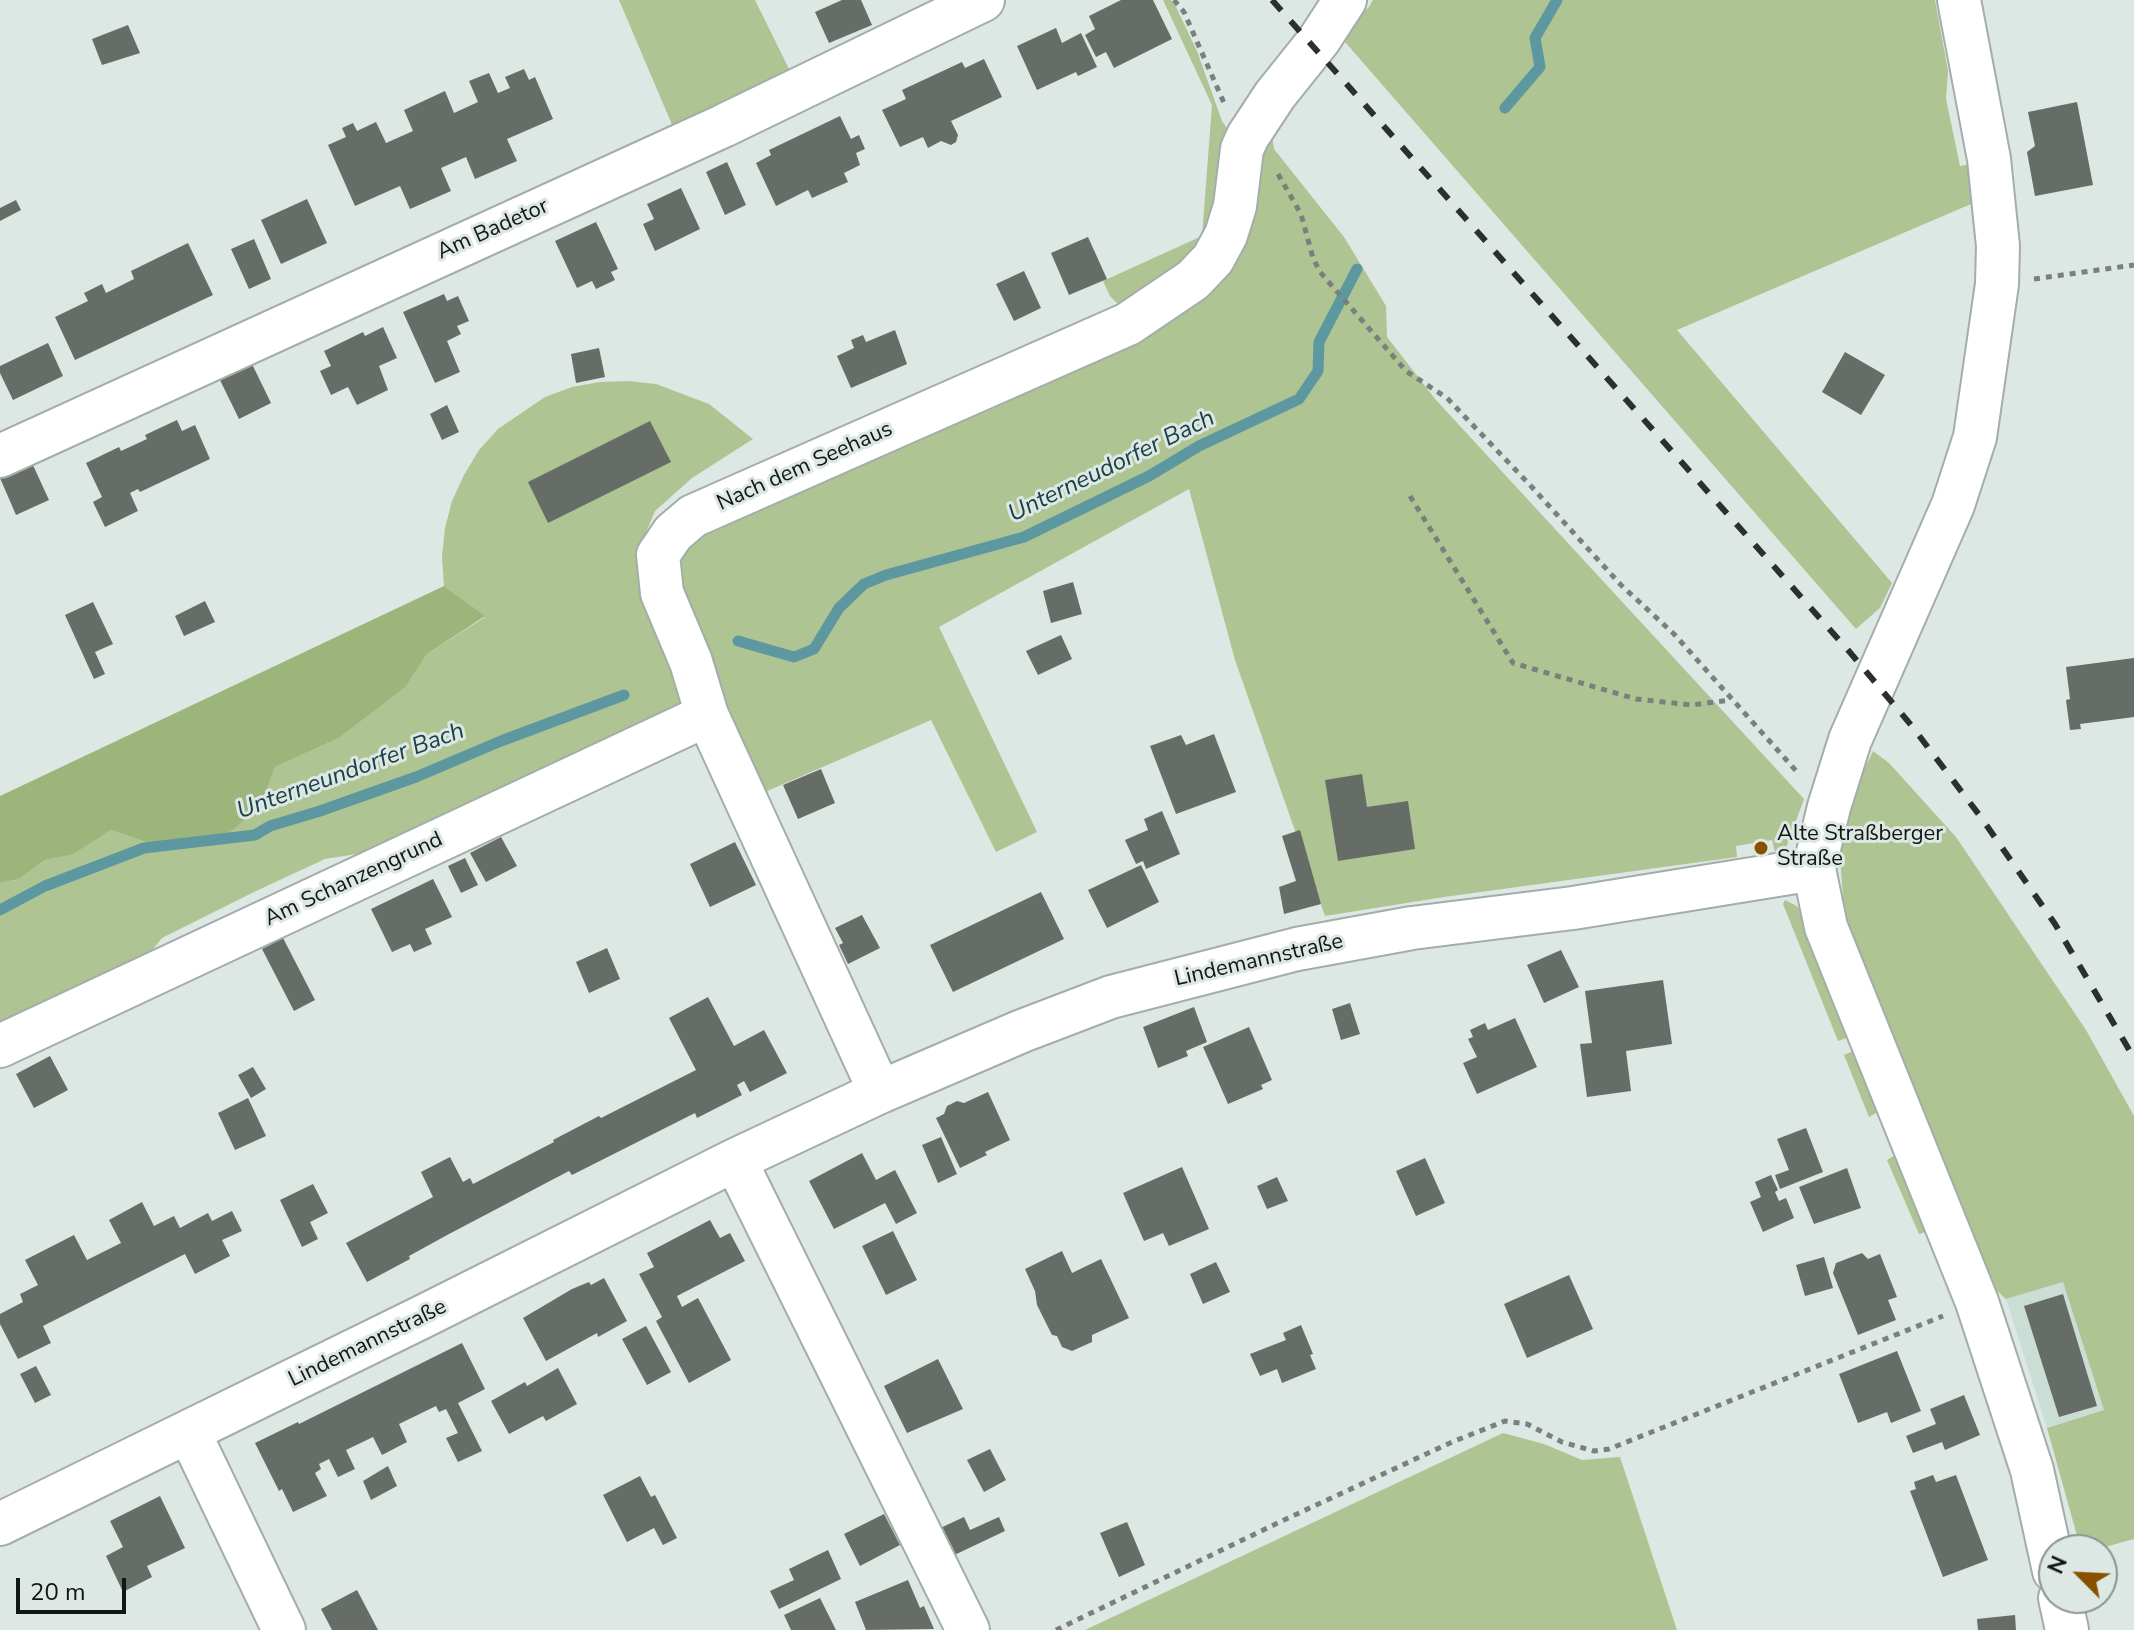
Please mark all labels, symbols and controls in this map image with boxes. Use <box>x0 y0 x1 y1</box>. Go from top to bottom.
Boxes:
street label: Am Badetor <box>433 194 553 266</box>
water label: Unterneudorfer Bach <box>1004 405 1220 529</box>
street label: Nach dem Seehaus <box>713 416 897 518</box>
water label: Unterneundorfer Bach <box>233 717 469 827</box>
place label: Alte Straßberger Straße <box>1777 822 1943 874</box>
street label: Am Schanzengrund <box>261 827 447 933</box>
marker: Alte Straßberger Straße <box>1752 839 1770 857</box>
street label: Lindemannstraße <box>1172 929 1346 993</box>
street label: Lindemannstraße <box>285 1294 451 1394</box>
north arrow <box>2038 1534 2118 1614</box>
text: N <box>2041 1551 2075 1579</box>
scale bar <box>20 1562 130 1612</box>
text: 20 m <box>30 1576 86 1608</box>

